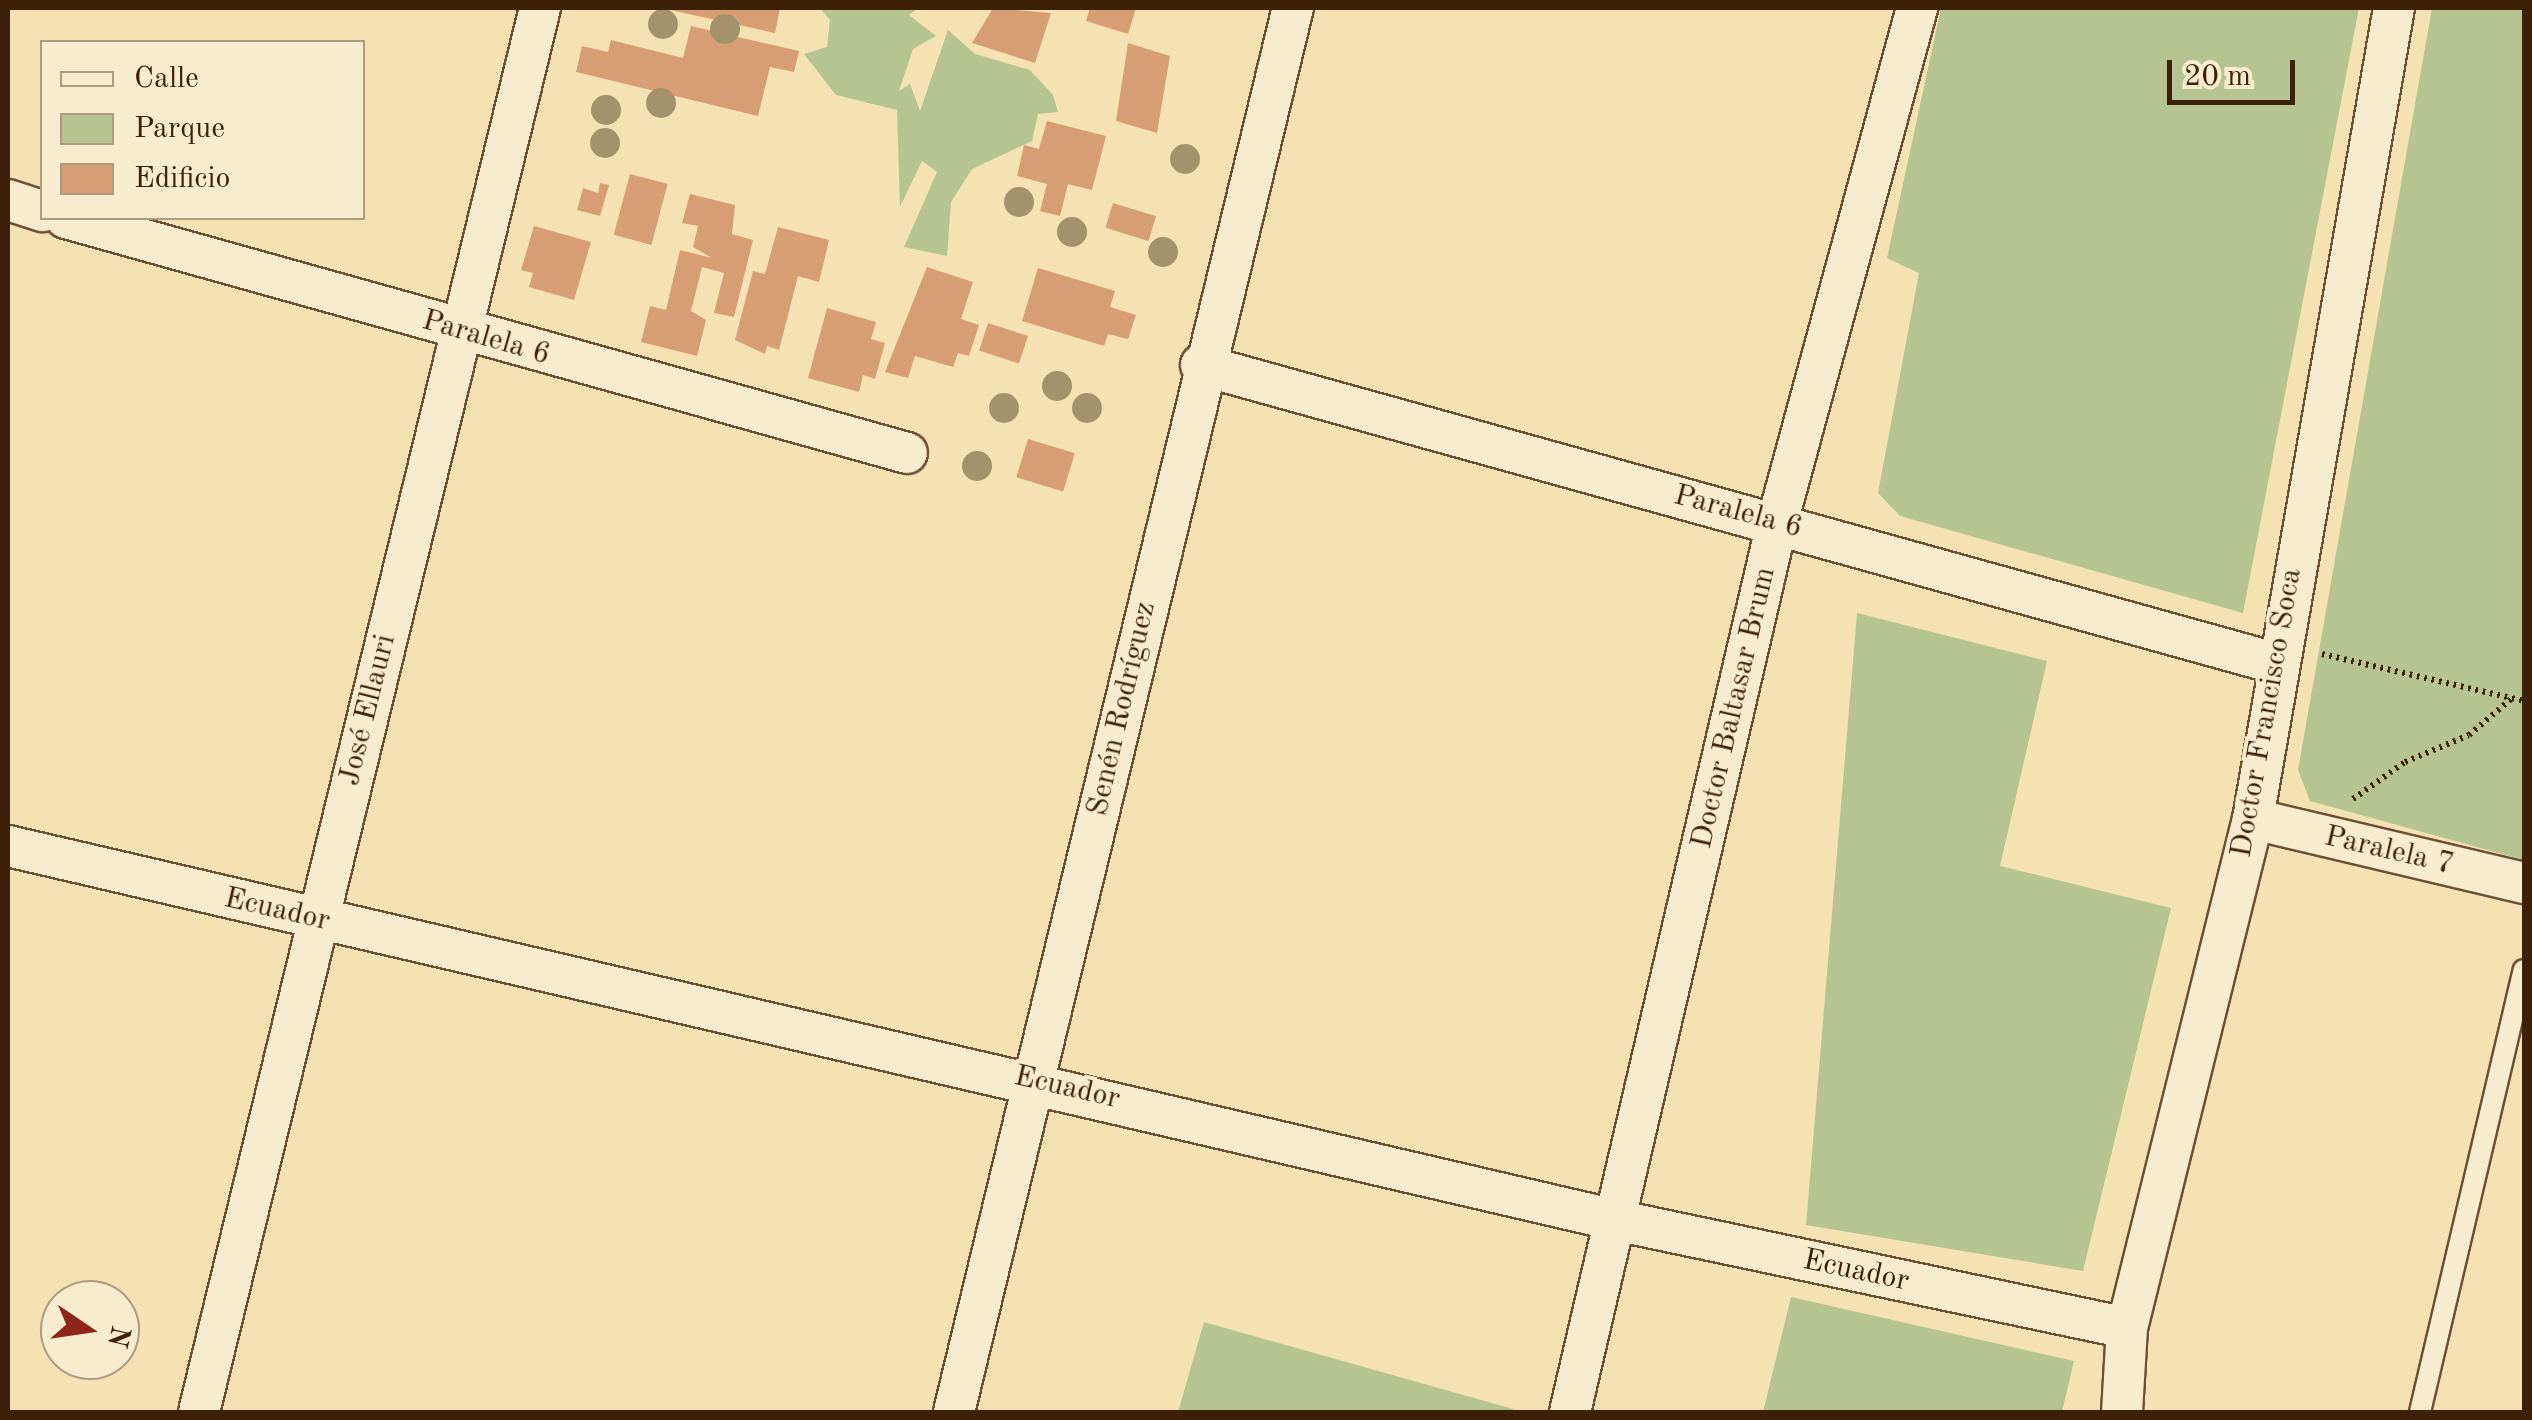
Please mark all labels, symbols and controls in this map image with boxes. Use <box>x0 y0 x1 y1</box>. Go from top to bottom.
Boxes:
legend <box>40 40 365 220</box>
scale bar <box>2172 40 2300 102</box>
text: 20 m <box>2184 62 2251 92</box>
text: Calle <box>134 64 199 94</box>
text: Parque <box>134 114 225 144</box>
text: Edificio <box>134 164 230 194</box>
street label: Paralela 6 <box>418 303 554 373</box>
street label: Paralela 6 <box>1670 478 1806 546</box>
street label: Doctor Baltasar Brum <box>1684 564 1784 852</box>
street label: Doctor Francisco Soca <box>2224 566 2310 860</box>
street label: Senén Rodríguez <box>1080 598 1164 820</box>
street label: José Ellauri <box>332 631 404 789</box>
street label: Paralela 7 <box>2321 819 2457 883</box>
street label: Ecuador <box>221 880 333 940</box>
street label: Ecuador <box>1011 1058 1123 1118</box>
street label: Ecuador <box>1800 1242 1912 1300</box>
north arrow <box>40 1280 140 1380</box>
text: N <box>101 1323 133 1350</box>

